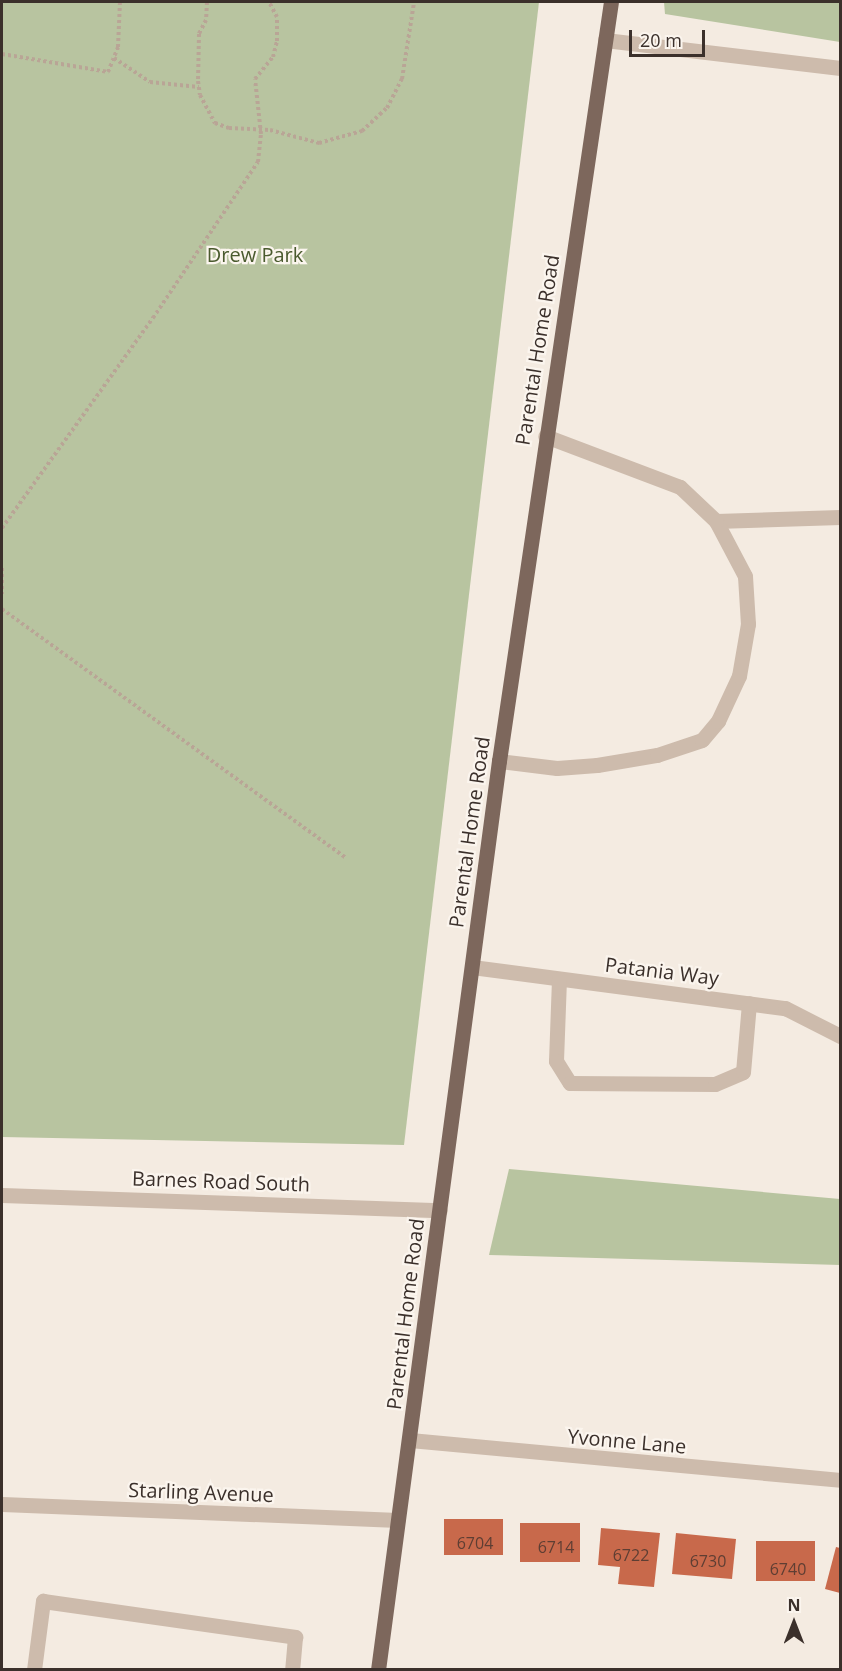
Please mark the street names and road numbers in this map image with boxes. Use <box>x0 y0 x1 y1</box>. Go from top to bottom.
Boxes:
street label: Parental Home Road <box>510 253 564 447</box>
street label: Parental Home Road <box>444 735 494 929</box>
street label: Patania Way <box>604 952 720 990</box>
street label: Barnes Road South <box>132 1166 310 1196</box>
street label: Parental Home Road <box>381 1217 429 1411</box>
street label: Yvonne Lane <box>567 1424 687 1458</box>
street label: Starling Avenue <box>128 1477 274 1507</box>

